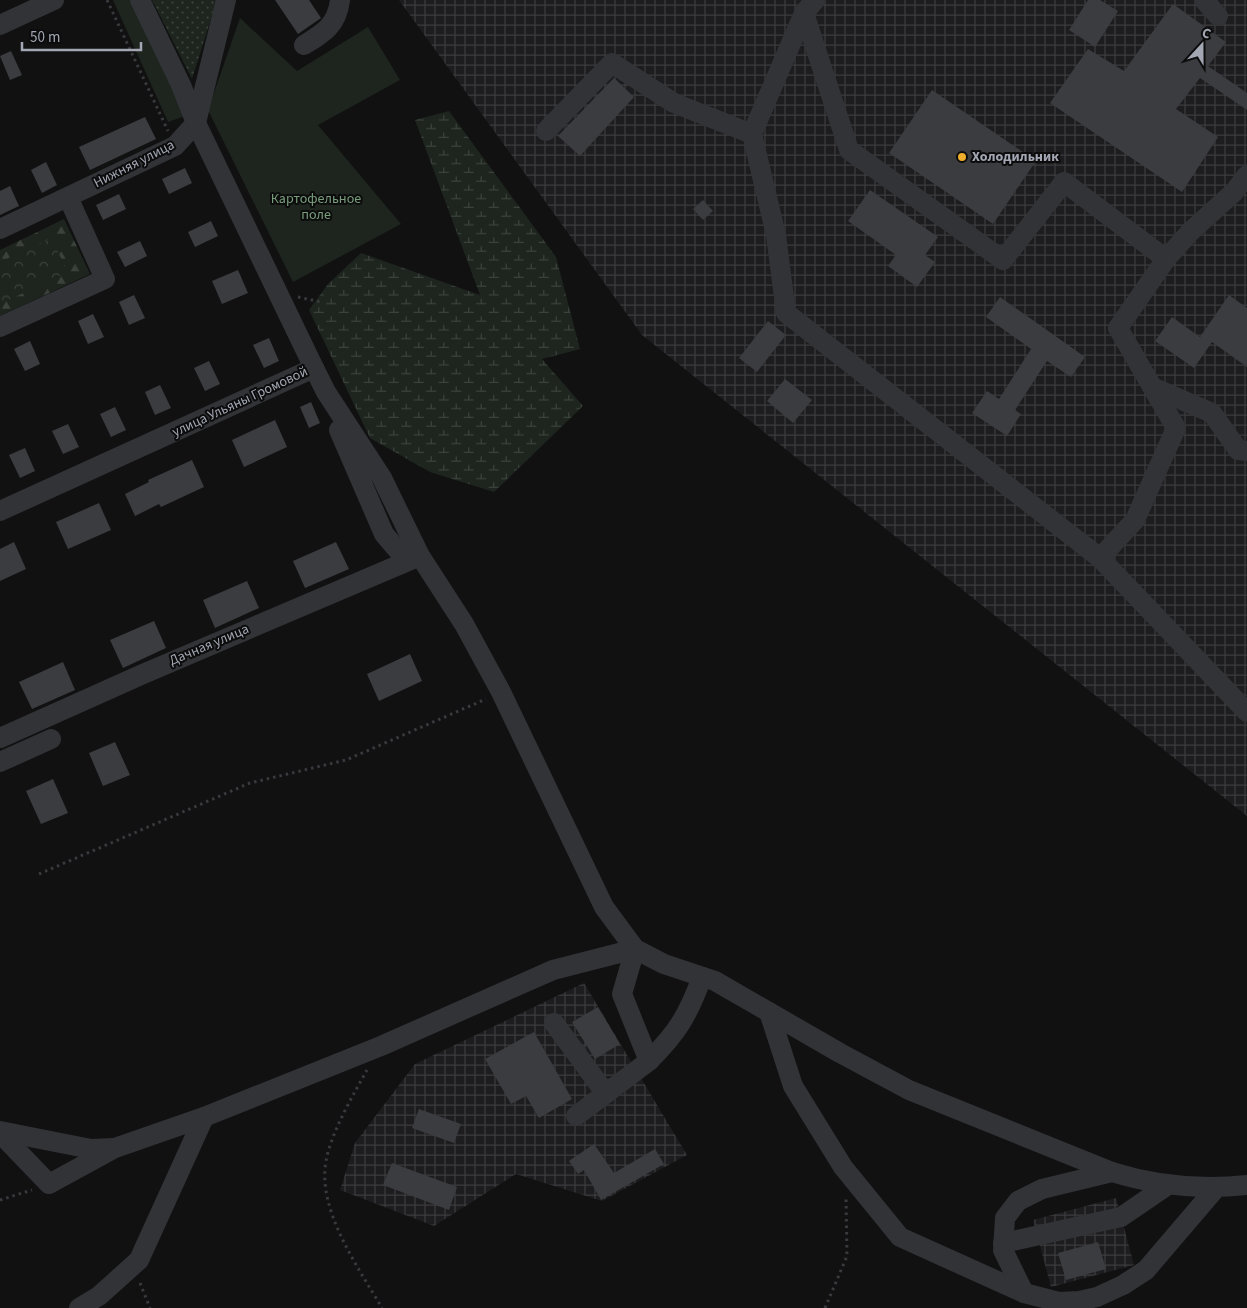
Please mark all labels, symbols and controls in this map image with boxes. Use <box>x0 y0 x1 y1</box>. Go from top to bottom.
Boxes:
scale bar <box>22 20 141 52</box>
north arrow <box>1177 20 1227 70</box>
text: С <box>1199 23 1214 45</box>
text: 50 m <box>30 27 60 48</box>
street label: Нижняя улица <box>90 135 178 193</box>
place label: Холодильник <box>972 147 1059 167</box>
marker: Холодильник <box>956 151 968 163</box>
park label: Картофельное поле <box>271 189 361 225</box>
street label: улица Ульяны Громовой <box>169 362 311 442</box>
street label: Дачная улица <box>166 619 252 671</box>

